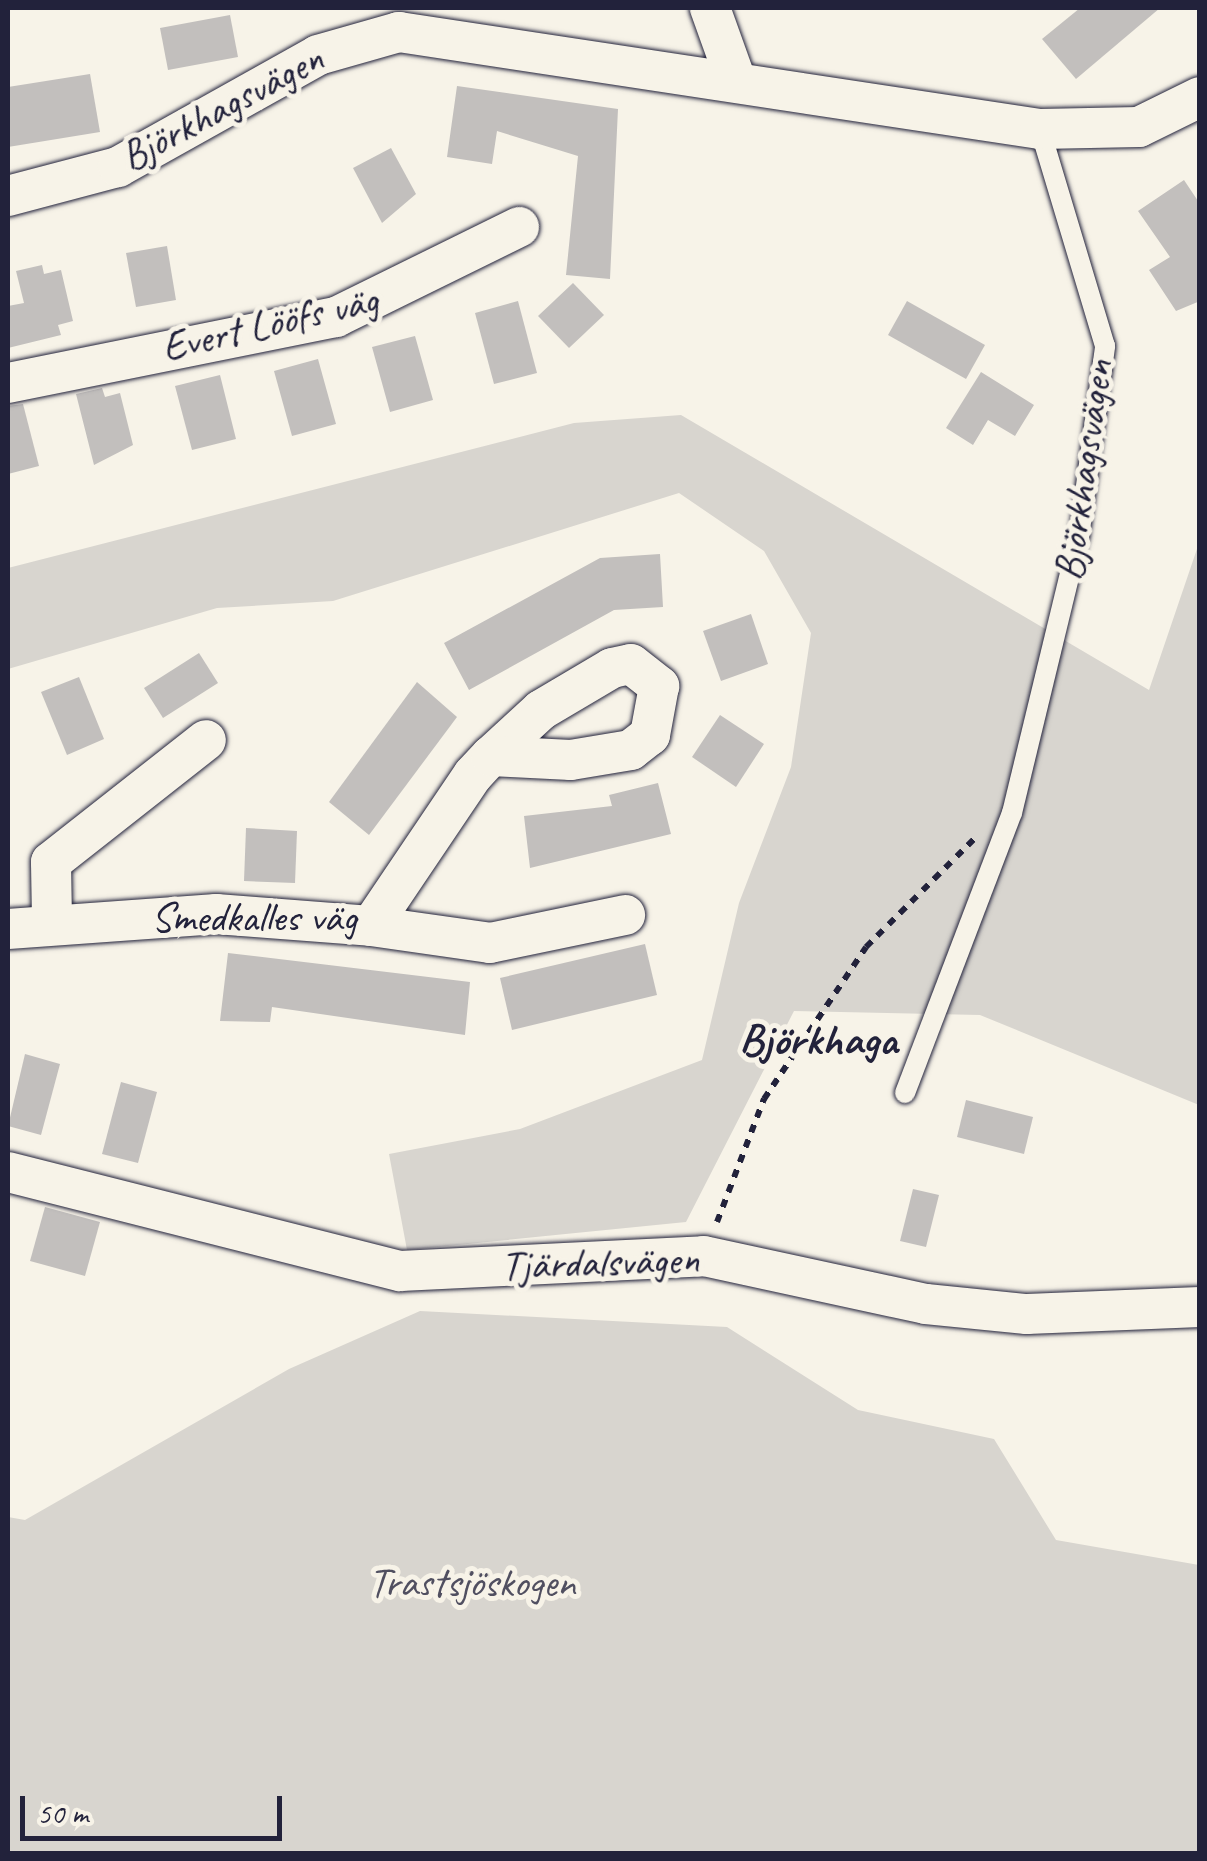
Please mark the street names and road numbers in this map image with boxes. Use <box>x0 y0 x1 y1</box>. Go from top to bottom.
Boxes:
street label: Björkhagsvägen <box>112 34 332 182</box>
street label: Evert Lööfs väg <box>157 275 383 373</box>
street label: Björkhagsvägen <box>1044 356 1124 584</box>
street label: Smedkalles väg <box>151 893 357 943</box>
street label: Tjärdalsvägen <box>500 1234 700 1292</box>

